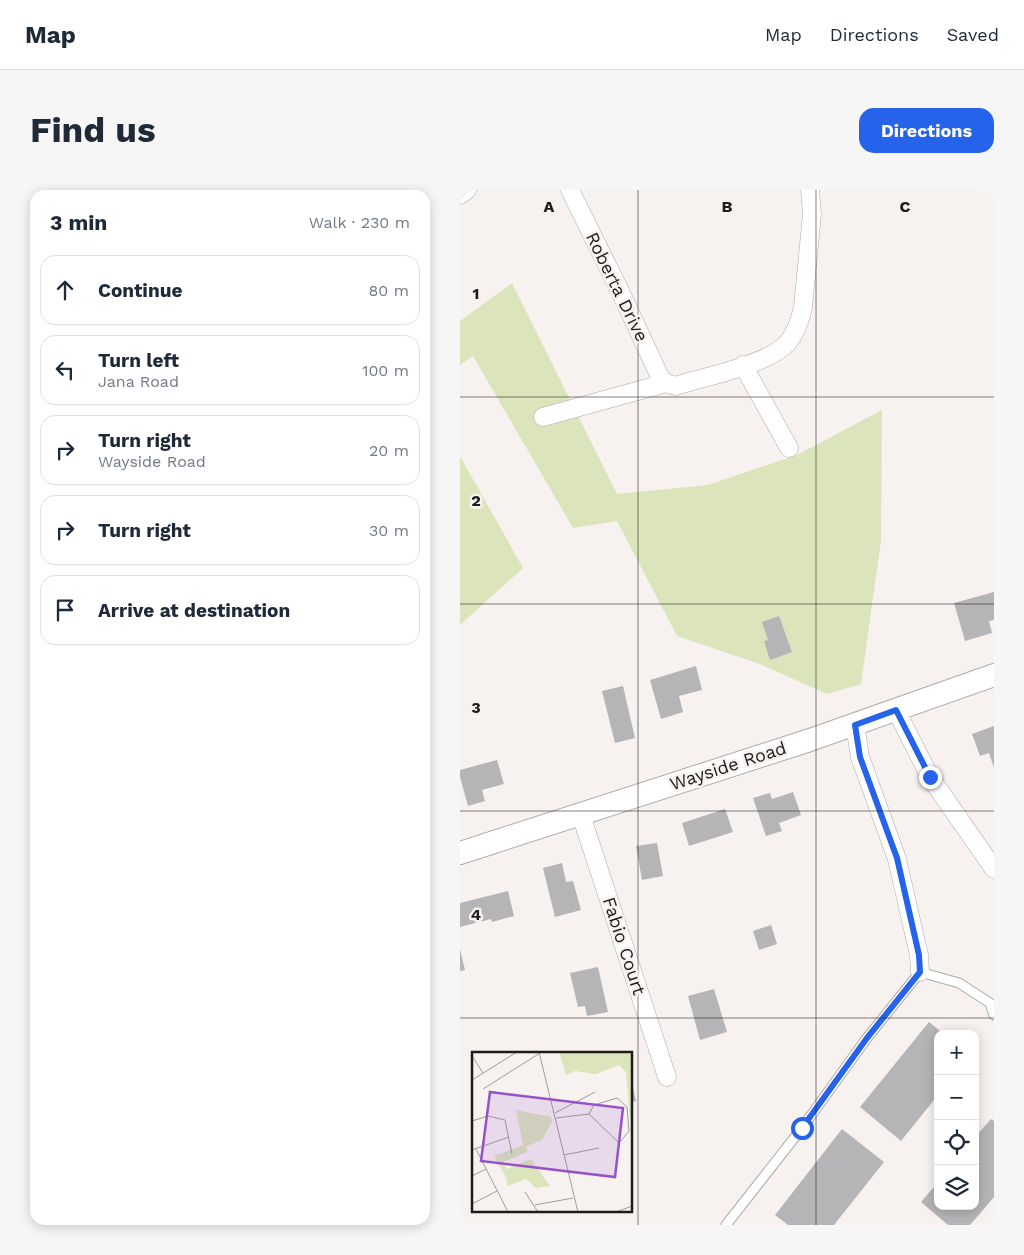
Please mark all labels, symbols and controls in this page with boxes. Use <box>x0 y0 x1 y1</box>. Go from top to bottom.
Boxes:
text: Map <box>25 21 76 49</box>
text: Map <box>765 24 802 45</box>
text: Directions <box>830 24 919 45</box>
text: Saved <box>947 24 999 45</box>
button: Directions <box>859 108 994 153</box>
text: Find us <box>30 109 156 151</box>
text: A <box>544 197 555 216</box>
text: B <box>722 197 733 216</box>
text: C <box>900 197 911 216</box>
text: 3 min <box>50 210 107 235</box>
text: Walk · 230 m <box>309 213 410 232</box>
street label: Roberta Drive <box>582 229 653 345</box>
icon: ahead <box>51 276 79 304</box>
text: Continue <box>98 279 182 302</box>
text: 80 m <box>368 281 409 300</box>
text: 1 <box>473 284 479 303</box>
text: Turn left <box>98 349 179 372</box>
icon: left <box>51 356 79 384</box>
text: 100 m <box>362 361 409 380</box>
text: Jana Road <box>98 372 179 391</box>
text: Turn right <box>98 429 191 452</box>
icon: right <box>51 436 79 464</box>
text: 20 m <box>369 441 409 460</box>
text: Wayside Road <box>98 452 206 471</box>
text: 2 <box>471 491 481 510</box>
icon: right <box>51 516 79 544</box>
text: Turn right <box>98 519 191 542</box>
text: 30 m <box>369 521 409 540</box>
icon: arrive <box>51 596 79 624</box>
text: Arrive at destination <box>98 599 290 622</box>
text: 3 <box>471 698 481 717</box>
street label: Wayside Road <box>667 737 789 794</box>
route end <box>919 766 942 789</box>
street label: Fabio Court <box>599 894 650 998</box>
text: 4 <box>471 905 481 924</box>
map controls <box>934 1030 979 1210</box>
button: + <box>934 1030 979 1075</box>
inset map <box>472 1052 632 1212</box>
button: − <box>934 1075 979 1120</box>
route start <box>791 1117 814 1140</box>
button: locate <box>934 1120 979 1165</box>
button: layers <box>934 1165 979 1210</box>

